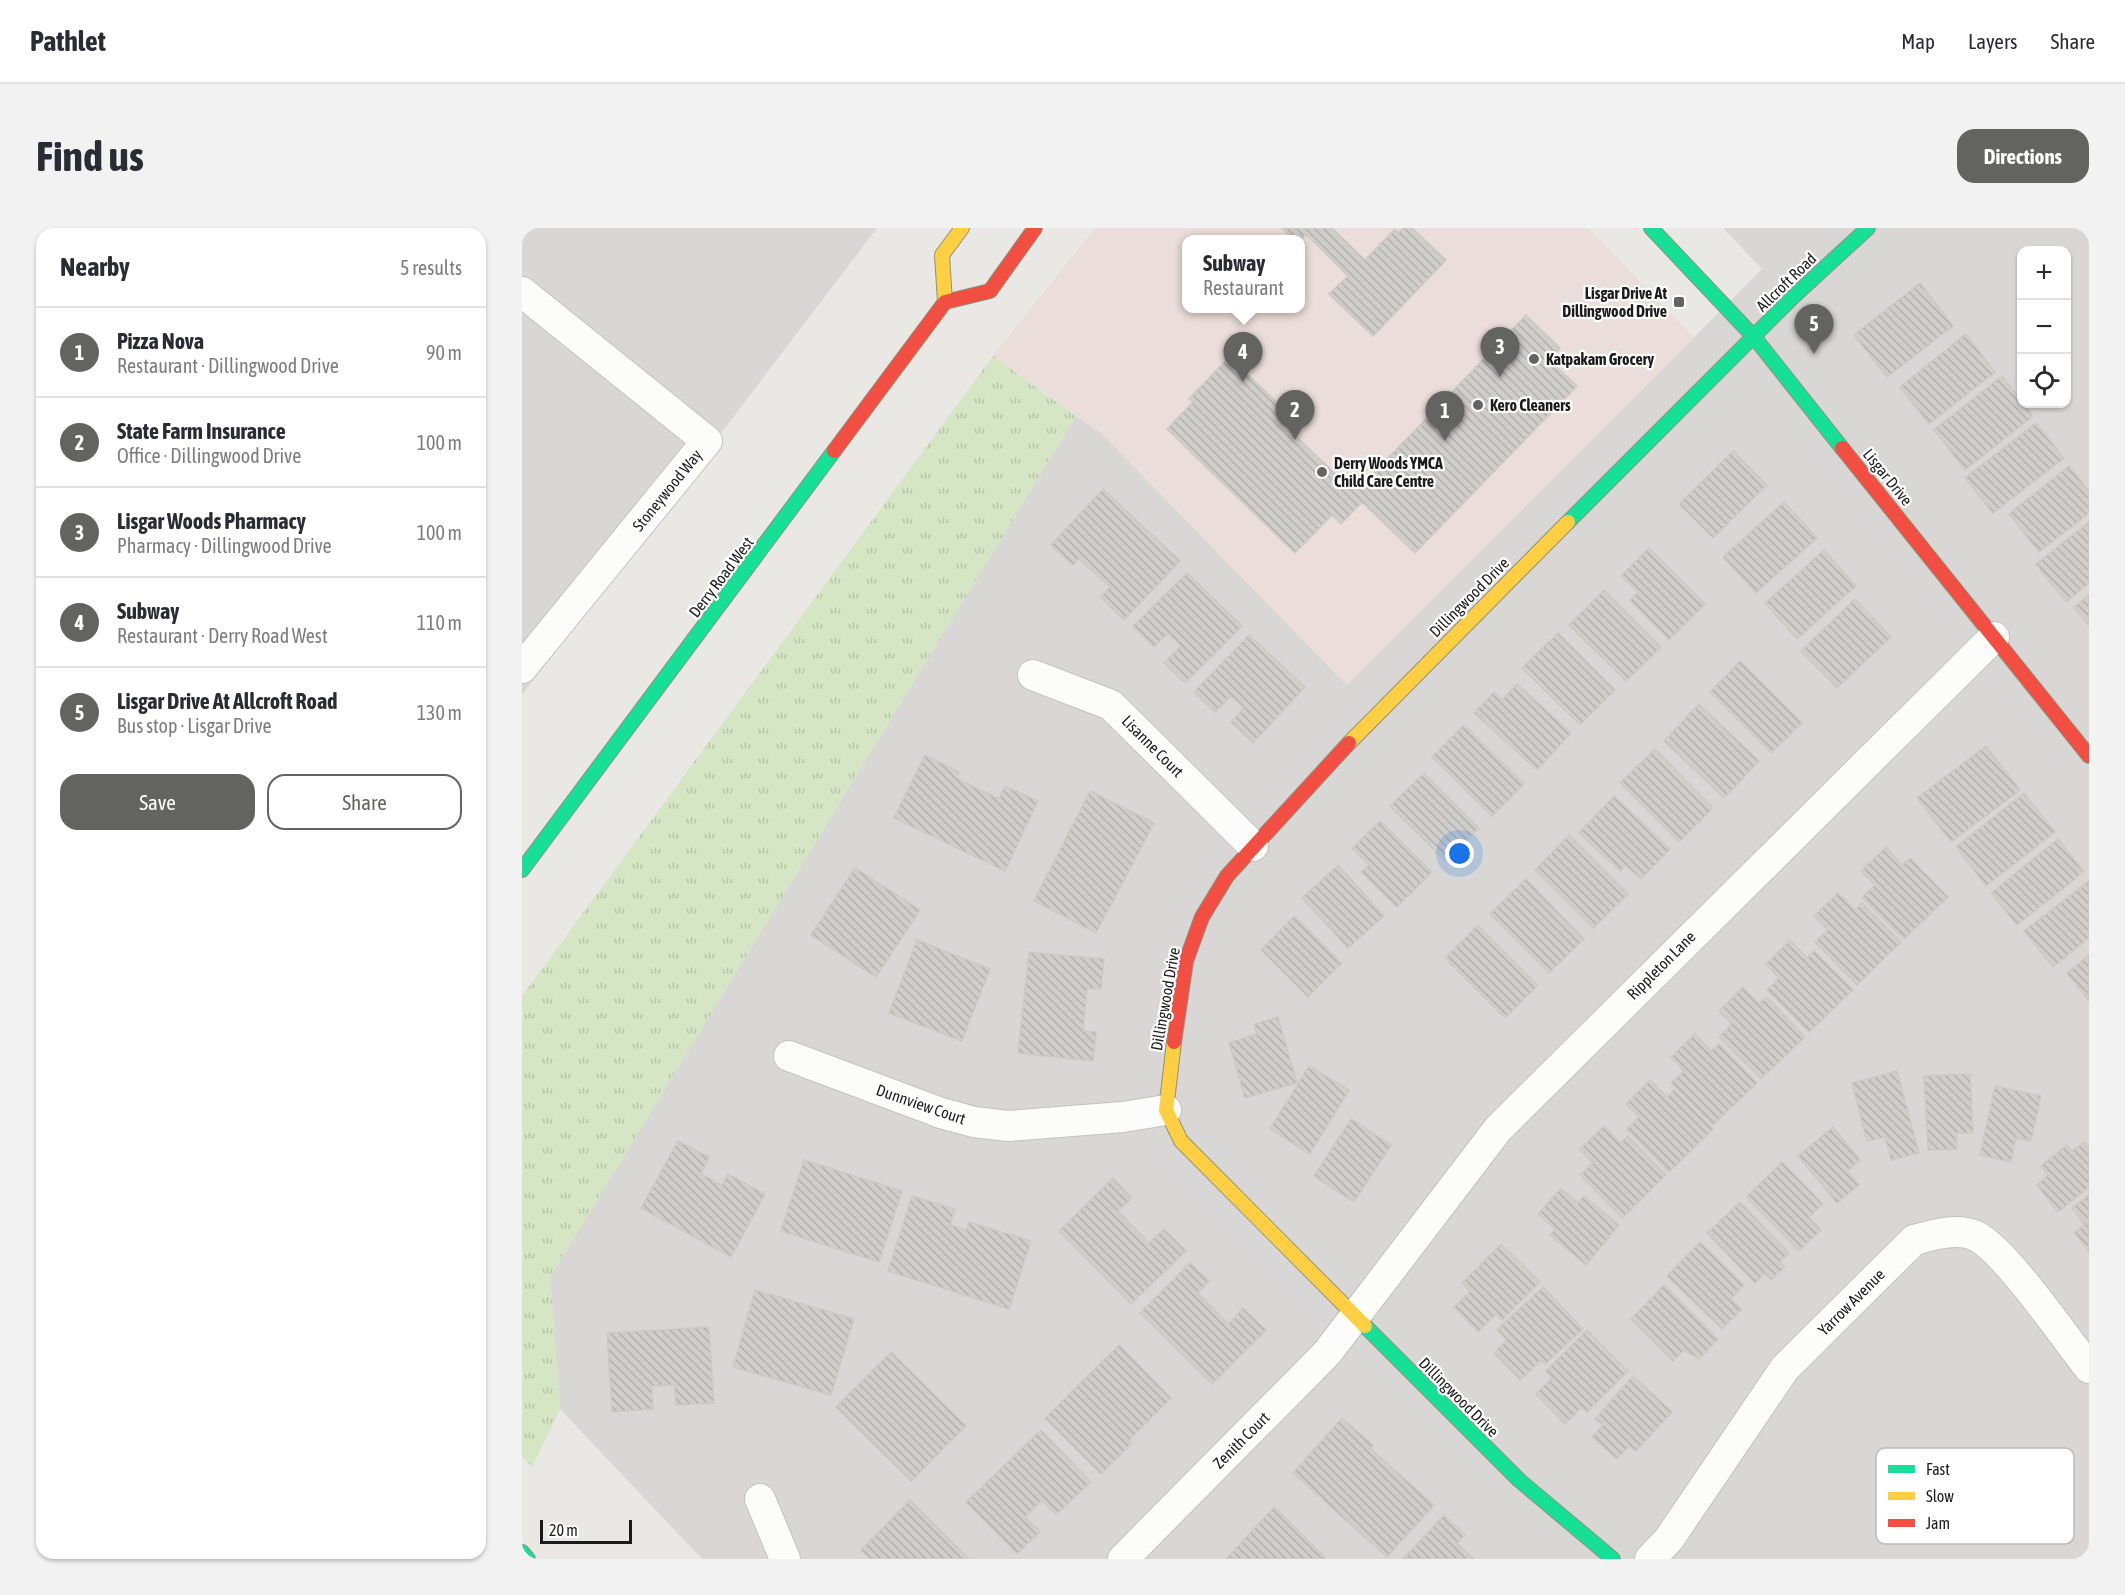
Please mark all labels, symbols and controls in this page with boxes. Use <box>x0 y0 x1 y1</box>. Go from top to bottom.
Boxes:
text: Pathlet <box>30 25 106 57</box>
text: Map <box>1901 29 1935 53</box>
text: Layers <box>1968 29 2018 53</box>
text: Share <box>2051 29 2095 53</box>
button: Directions <box>1957 129 2089 183</box>
text: Find us <box>36 132 144 180</box>
popup <box>1182 235 1305 313</box>
map controls <box>2017 246 2071 408</box>
button: + <box>2017 246 2071 300</box>
street label: Allcroft Road <box>1752 249 1820 315</box>
text: Subway <box>1203 250 1265 276</box>
text: Nearby <box>60 252 130 282</box>
text: 5 results <box>400 256 462 279</box>
text: Restaurant <box>1203 276 1284 299</box>
place label: Lisgar Drive At Dillingwood Drive <box>1562 284 1667 320</box>
marker: Lisgar Drive At Dillingwood Drive <box>1672 295 1686 309</box>
button: − <box>2017 300 2071 354</box>
pin: 5 <box>1794 304 1834 354</box>
text: Pizza Nova <box>117 328 204 354</box>
pin: 3 <box>1480 328 1520 377</box>
pin: 4 <box>1224 332 1262 382</box>
text: 1 <box>75 341 84 364</box>
text: 90 m <box>426 341 462 364</box>
place label: Katpakam Grocery <box>1546 350 1654 368</box>
marker: Katpakam Grocery <box>1527 352 1541 366</box>
text: Restaurant · Dillingwood Drive <box>117 354 339 377</box>
button: locate <box>2017 354 2071 408</box>
pin: 2 <box>1276 390 1314 440</box>
pin: 1 <box>1426 392 1464 441</box>
place label: Kero Cleaners <box>1490 396 1571 414</box>
marker: Kero Cleaners <box>1471 398 1485 412</box>
text: State Farm Insurance <box>117 418 286 444</box>
text: 2 <box>75 431 84 454</box>
text: 100 m <box>417 431 462 454</box>
text: Office · Dillingwood Drive <box>117 444 301 467</box>
street label: Stoneywood Way <box>629 445 706 535</box>
street label: Lisgar Drive <box>1859 445 1916 510</box>
place label: Derry Woods YMCA Child Care Centre <box>1334 454 1443 490</box>
marker: Derry Woods YMCA Child Care Centre <box>1315 465 1329 479</box>
text: Lisgar Woods Pharmacy <box>117 508 306 534</box>
text: 3 <box>75 521 84 544</box>
text: 100 m <box>417 521 462 544</box>
street label: Derry Road West <box>685 533 758 621</box>
text: Pharmacy · Dillingwood Drive <box>117 534 332 557</box>
street label: Dillingwood Drive <box>1426 554 1513 641</box>
text: Subway <box>117 598 179 624</box>
text: 4 <box>75 611 84 634</box>
text: 110 m <box>417 611 462 634</box>
text: Restaurant · Derry Road West <box>117 624 328 647</box>
text: Lisgar Drive At Allcroft Road <box>117 688 338 714</box>
text: 5 <box>75 701 84 724</box>
text: 130 m <box>417 701 462 724</box>
street label: Lisanne Court <box>1119 712 1188 781</box>
text: Bus stop · Lisgar Drive <box>117 714 272 737</box>
button: Save <box>60 774 255 830</box>
button: Share <box>267 774 462 830</box>
your location <box>1445 839 1474 868</box>
street label: Rippleton Lane <box>1623 927 1699 1003</box>
street label: Dillingwood Drive <box>1147 946 1184 1052</box>
street label: Dunnview Court <box>874 1080 968 1128</box>
street label: Yarrow Avenue <box>1814 1265 1888 1339</box>
street label: Dillingwood Drive <box>1415 1354 1502 1441</box>
street label: Zenith Court <box>1209 1408 1273 1472</box>
legend <box>1876 1448 2074 1544</box>
text: Fast <box>1926 1460 1950 1478</box>
text: Slow <box>1926 1487 1954 1505</box>
text: Jam <box>1926 1514 1950 1532</box>
scale bar <box>540 1517 632 1544</box>
text: 20 m <box>549 1521 578 1539</box>

